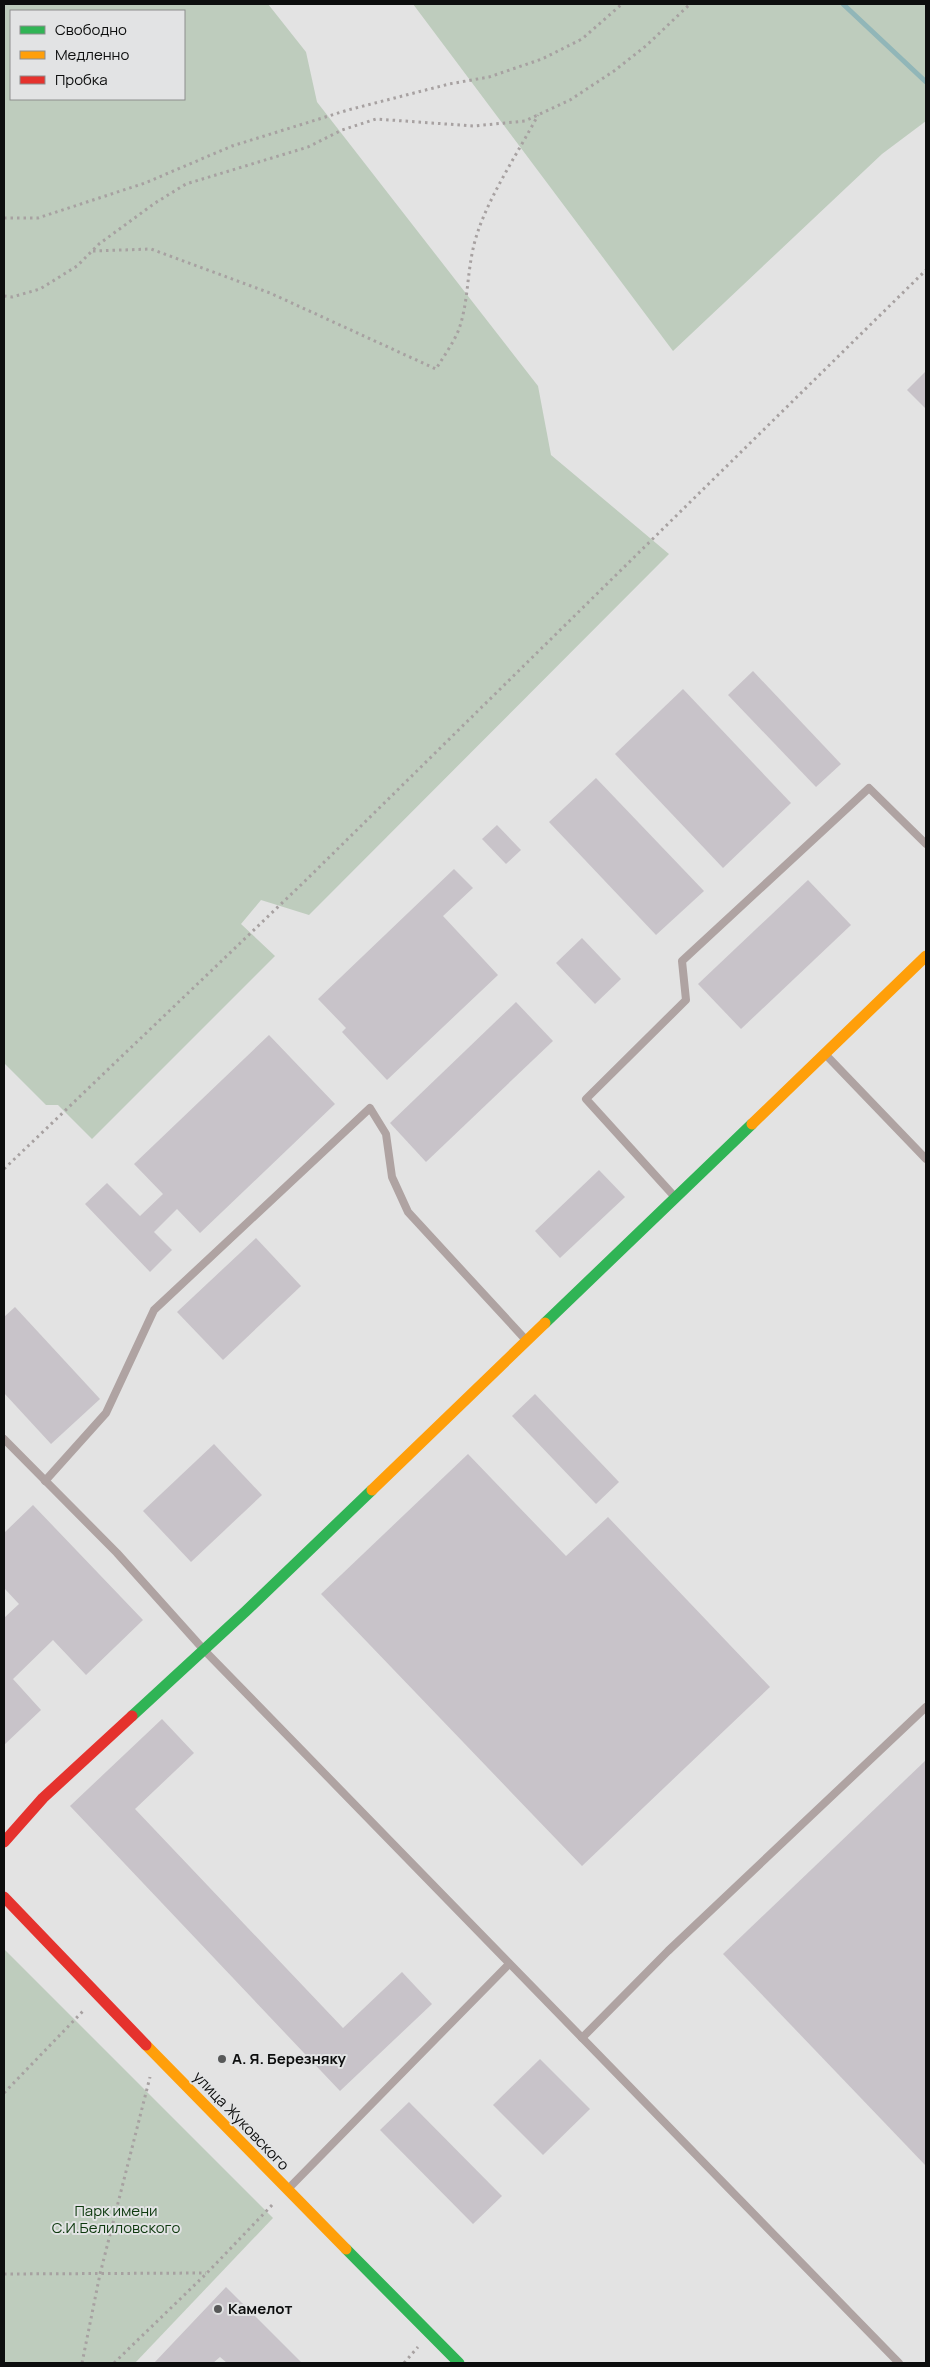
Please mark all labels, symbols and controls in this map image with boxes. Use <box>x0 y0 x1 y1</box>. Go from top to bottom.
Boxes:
legend <box>10 10 185 100</box>
text: Свободно <box>55 19 127 40</box>
text: Медленно <box>55 44 129 65</box>
text: Пробка <box>55 69 108 90</box>
place label: А. Я. Березняку <box>232 2048 347 2069</box>
marker: А. Я. Березняку <box>216 2053 228 2065</box>
street label: улица Жуковского <box>189 2066 294 2175</box>
park label: Парк имени С.И.Белиловского <box>52 2200 180 2238</box>
place label: Камелот <box>228 2298 292 2319</box>
marker: Камелот <box>212 2303 224 2315</box>

